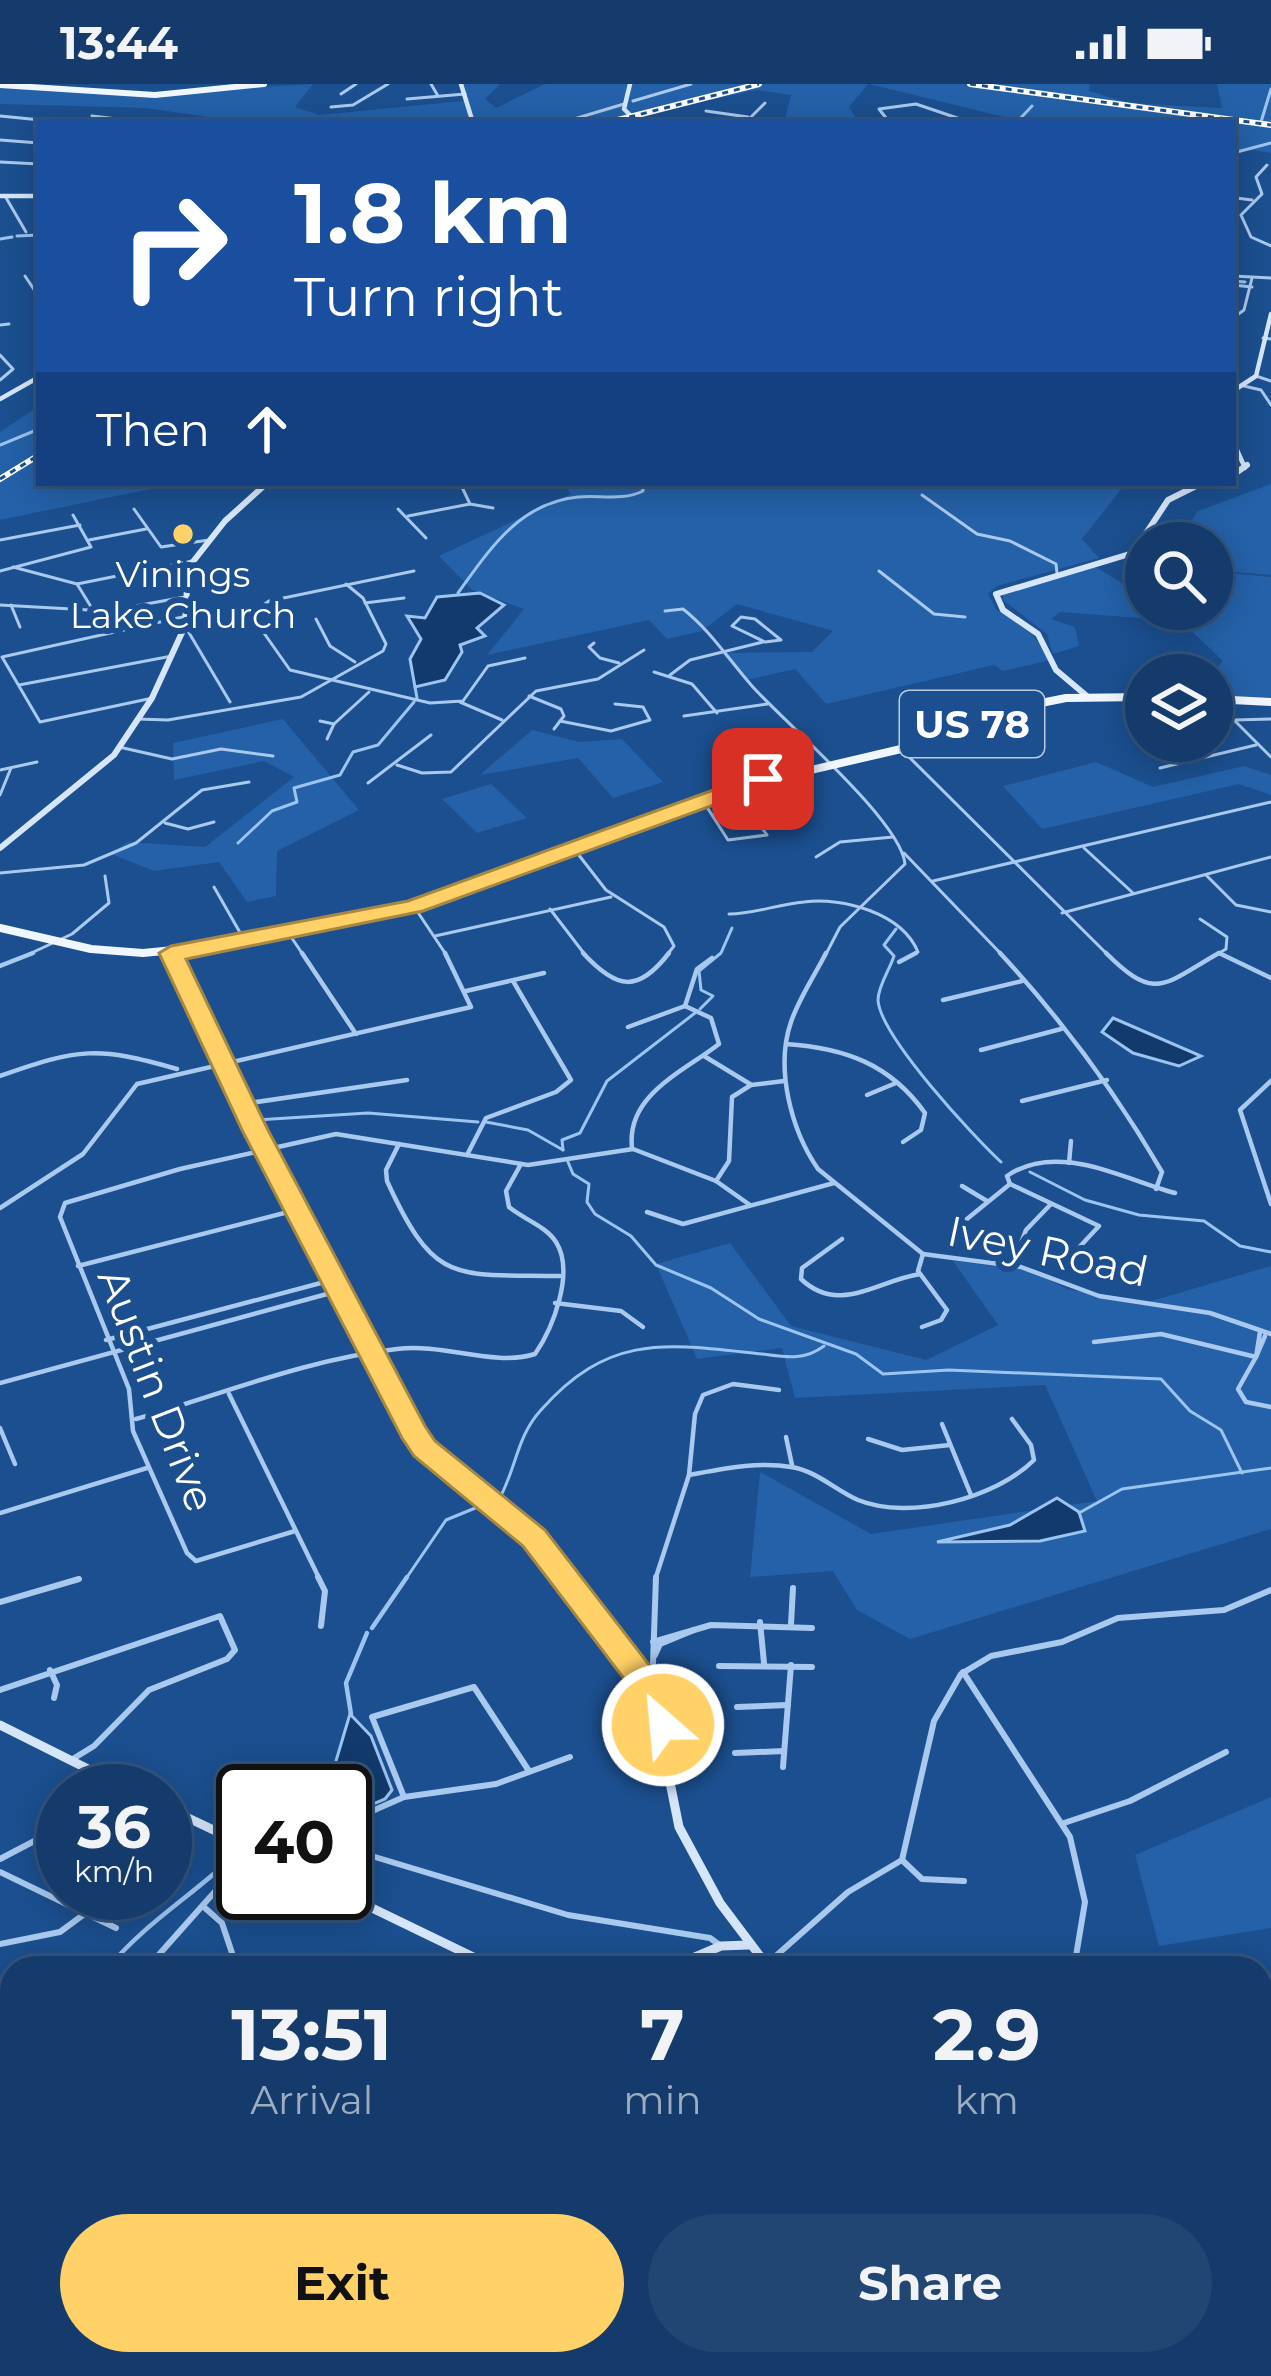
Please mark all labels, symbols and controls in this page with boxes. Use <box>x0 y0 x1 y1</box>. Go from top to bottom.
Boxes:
text: 13:44 <box>60 15 178 70</box>
text: 1.8 km <box>294 162 572 264</box>
icon: right <box>96 168 252 324</box>
text: Turn right <box>294 264 564 330</box>
icon: ahead <box>234 396 300 462</box>
text: Then <box>96 402 210 457</box>
marker: Vinings Lake Church <box>170 521 196 547</box>
map controls <box>1125 522 1233 762</box>
button: search <box>1125 522 1233 630</box>
place label: Vinings Lake Church <box>70 552 296 637</box>
button: layers <box>1125 654 1233 762</box>
road number: US 78 <box>900 691 1044 757</box>
pin <box>712 728 814 830</box>
icon: arrive <box>730 746 796 812</box>
street label: Ivey Road <box>943 1204 1153 1298</box>
street label: Austin Drive <box>87 1261 227 1519</box>
position arrow <box>600 1662 726 1788</box>
speed limit sign: 40 <box>216 1764 372 1920</box>
text: 36 <box>77 1790 151 1863</box>
text: km/h <box>74 1853 154 1890</box>
text: 13:51 <box>231 1990 392 2078</box>
text: 7 <box>640 1990 685 2078</box>
text: 2.9 <box>933 1990 1041 2078</box>
text: Arrival <box>250 2076 373 2124</box>
text: min <box>623 2076 702 2124</box>
text: km <box>955 2076 1019 2124</box>
button: Exit <box>60 2214 624 2352</box>
button: Share <box>648 2214 1212 2352</box>

